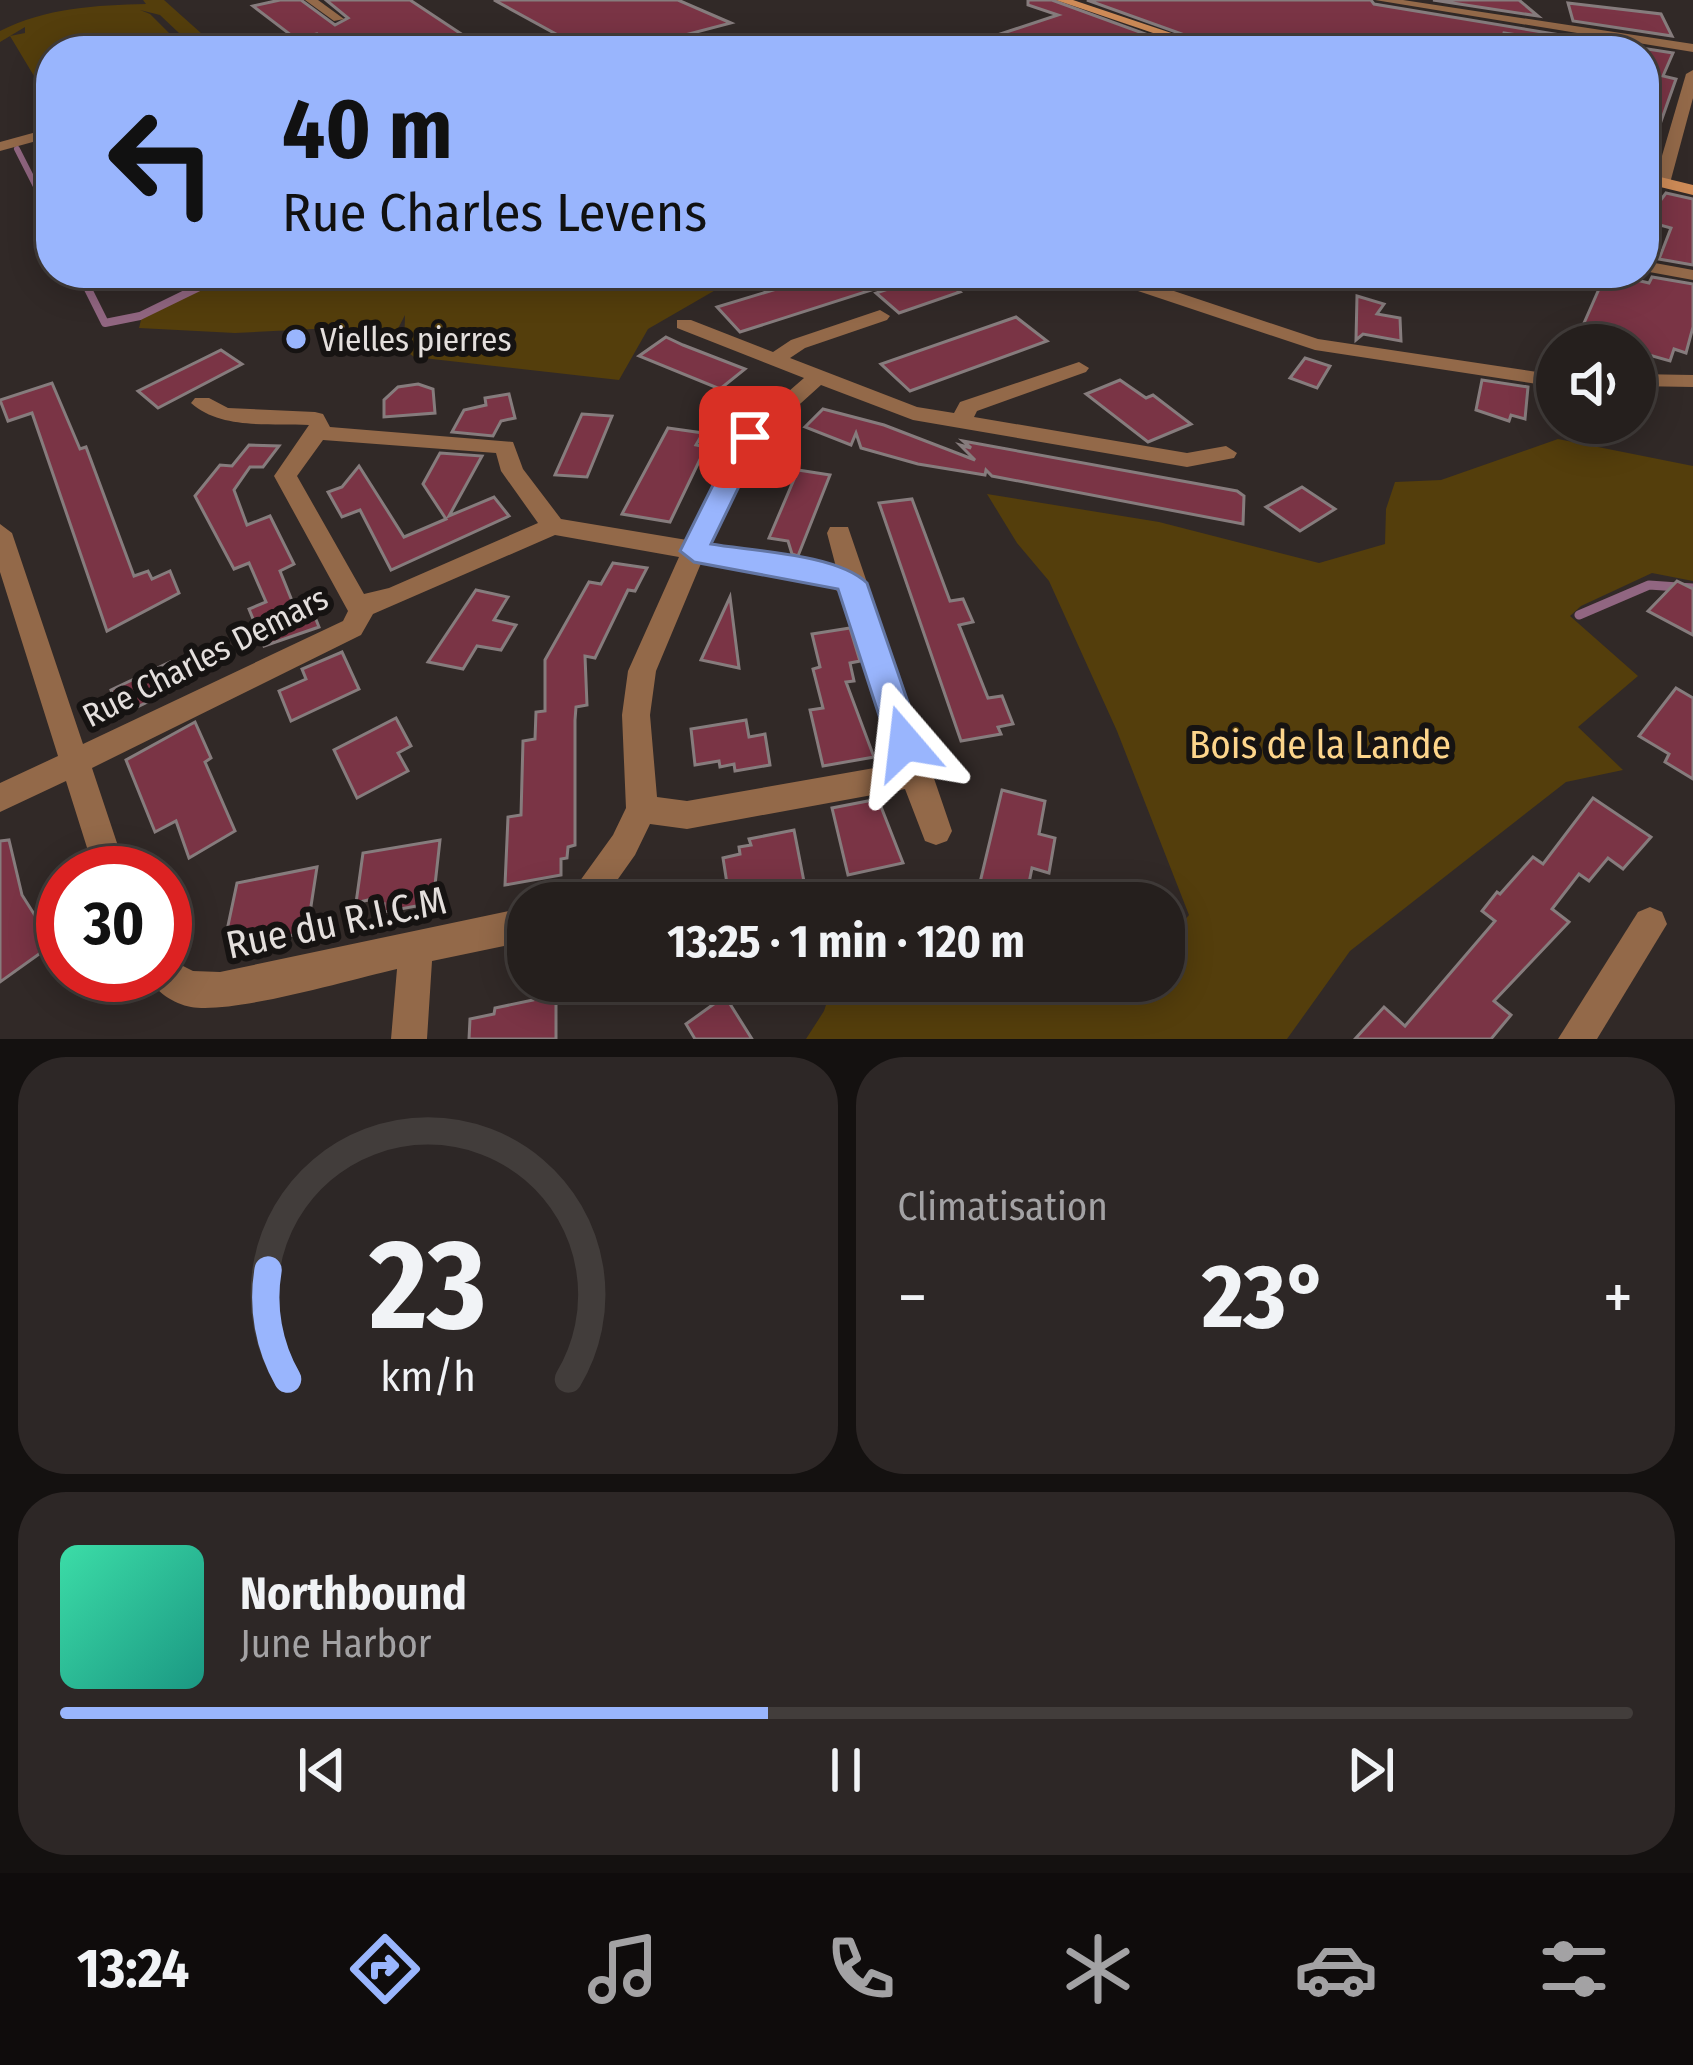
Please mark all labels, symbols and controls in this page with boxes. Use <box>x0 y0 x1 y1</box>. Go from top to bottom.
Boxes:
text: 40 m <box>282 79 453 180</box>
icon: left <box>84 84 240 240</box>
text: Rue Charles Levens <box>282 181 707 245</box>
place label: Vielles pierres <box>320 320 512 360</box>
map controls <box>1536 324 1656 444</box>
button: sound <box>1536 324 1656 444</box>
marker: Vielles pierres <box>283 326 309 352</box>
pin <box>699 386 801 488</box>
icon: arrive <box>717 404 783 470</box>
street label: Rue Charles Demars <box>76 578 335 736</box>
position arrow <box>842 680 968 806</box>
park label: Bois de la Lande <box>1189 722 1451 768</box>
speed limit sign: 30 <box>36 846 192 1002</box>
street label: Rue du R.I.C.M <box>222 877 450 969</box>
text: 13:25 · 1 min · 120 m <box>667 915 1025 969</box>
text: Climatisation <box>898 1184 1108 1230</box>
text: 23 <box>368 1211 486 1361</box>
text: 23° <box>1202 1243 1328 1351</box>
text: − <box>898 1258 927 1337</box>
text: + <box>1603 1258 1633 1337</box>
text: km/h <box>380 1350 476 1401</box>
text: Northbound <box>240 1567 467 1621</box>
text: June Harbor <box>240 1621 431 1667</box>
icon: previous <box>289 1737 355 1803</box>
icon: pause <box>813 1737 879 1803</box>
icon: next <box>1338 1737 1404 1803</box>
icon: directions <box>343 1927 427 2011</box>
icon: music <box>581 1927 665 2011</box>
icon: phone <box>819 1927 903 2011</box>
icon: climate <box>1056 1927 1140 2011</box>
icon: car <box>1294 1927 1378 2011</box>
icon: filters <box>1532 1927 1616 2011</box>
text: 13:24 <box>77 1937 189 2001</box>

